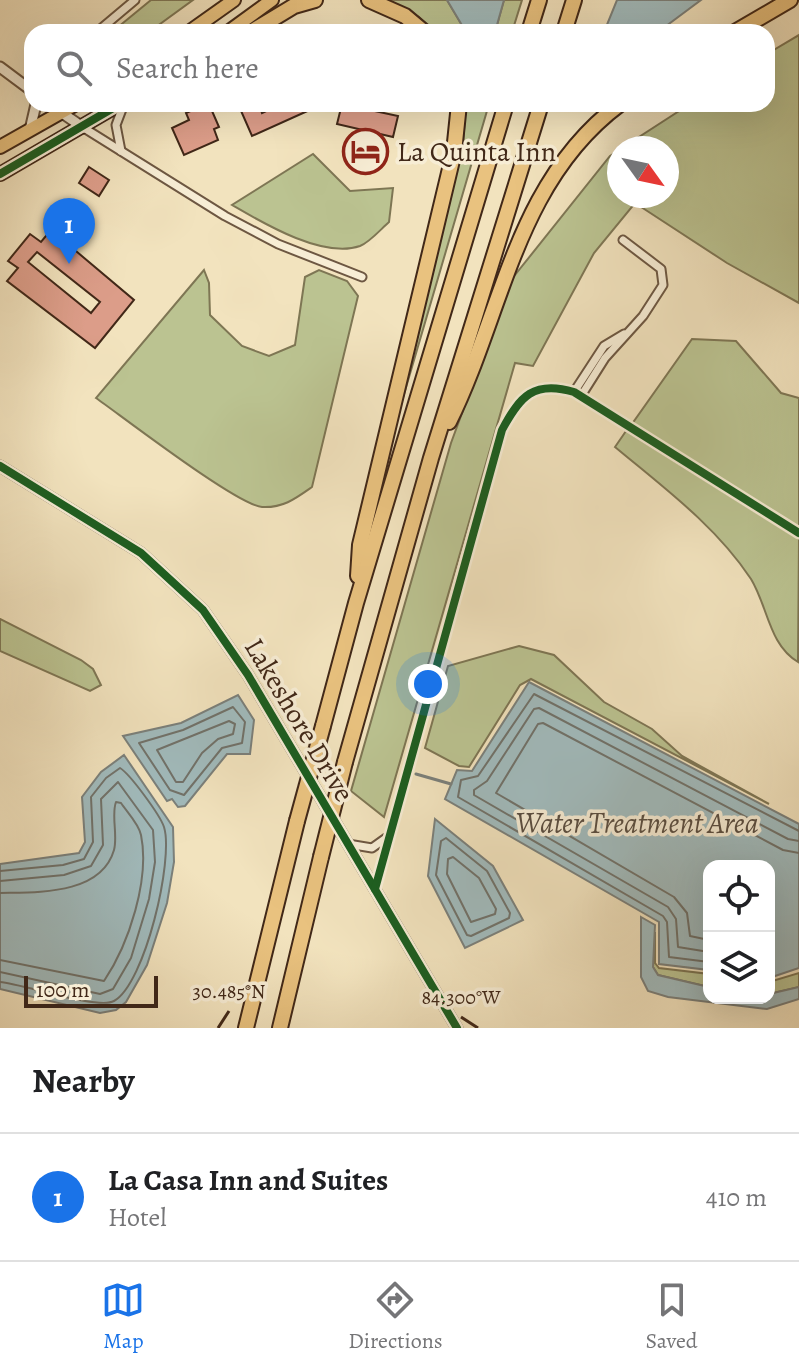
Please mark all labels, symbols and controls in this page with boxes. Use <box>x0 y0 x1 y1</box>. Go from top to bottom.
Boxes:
search box <box>24 24 775 112</box>
icon: search <box>52 46 96 90</box>
text: Search here <box>116 48 259 88</box>
hotel icon: La Quinta Inn <box>342 128 390 176</box>
place label: La Quinta Inn <box>397 133 556 171</box>
north arrow <box>607 136 679 208</box>
pin: 1 <box>43 198 95 264</box>
street label: Lakeshore Drive <box>235 631 363 809</box>
your location <box>408 664 448 704</box>
water label: Water Treatment Area <box>516 803 759 843</box>
map controls <box>703 860 775 1004</box>
button: locate <box>703 860 775 932</box>
button: layers <box>703 932 775 1004</box>
scale bar <box>24 972 158 1008</box>
text: 100 m <box>36 975 90 1005</box>
text: 30.485°N <box>193 978 265 1005</box>
text: 84.300°W <box>421 984 501 1011</box>
text: Nearby <box>32 1057 135 1104</box>
text: La Casa Inn and Suites <box>108 1160 388 1200</box>
text: 1 <box>53 1180 63 1215</box>
text: 410 m <box>706 1180 767 1215</box>
text: Hotel <box>108 1200 167 1235</box>
tab: Map <box>101 1278 145 1356</box>
tab: Directions <box>348 1278 443 1356</box>
tab: Saved <box>645 1278 698 1356</box>

